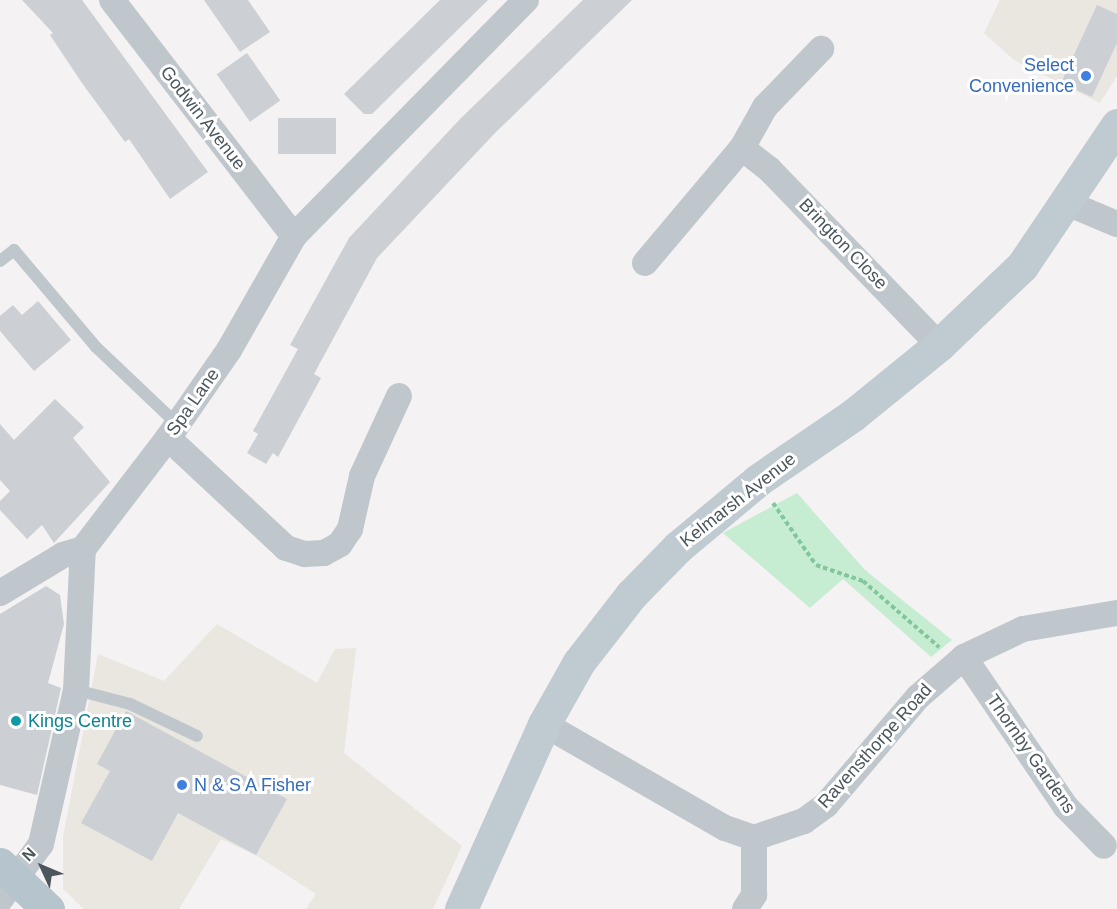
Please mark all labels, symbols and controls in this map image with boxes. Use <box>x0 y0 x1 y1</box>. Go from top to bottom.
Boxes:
place label: Select Convenience <box>969 55 1074 98</box>
street label: Godwin Avenue <box>155 61 251 175</box>
marker: Select Convenience <box>1079 69 1093 83</box>
street label: Brington Close <box>794 194 892 294</box>
street label: Spa Lane <box>162 364 224 440</box>
street label: Kelmarsh Avenue <box>676 448 800 552</box>
street label: Ravensthorpe Road <box>813 679 937 813</box>
street label: Thornby Gardens <box>982 690 1080 818</box>
place label: Kings Centre <box>28 710 132 732</box>
marker: Kings Centre <box>9 714 23 728</box>
place label: N & S A Fisher <box>194 774 313 796</box>
marker: N & S A Fisher <box>175 778 189 792</box>
north arrow <box>12 837 72 897</box>
text: N <box>19 844 39 864</box>

